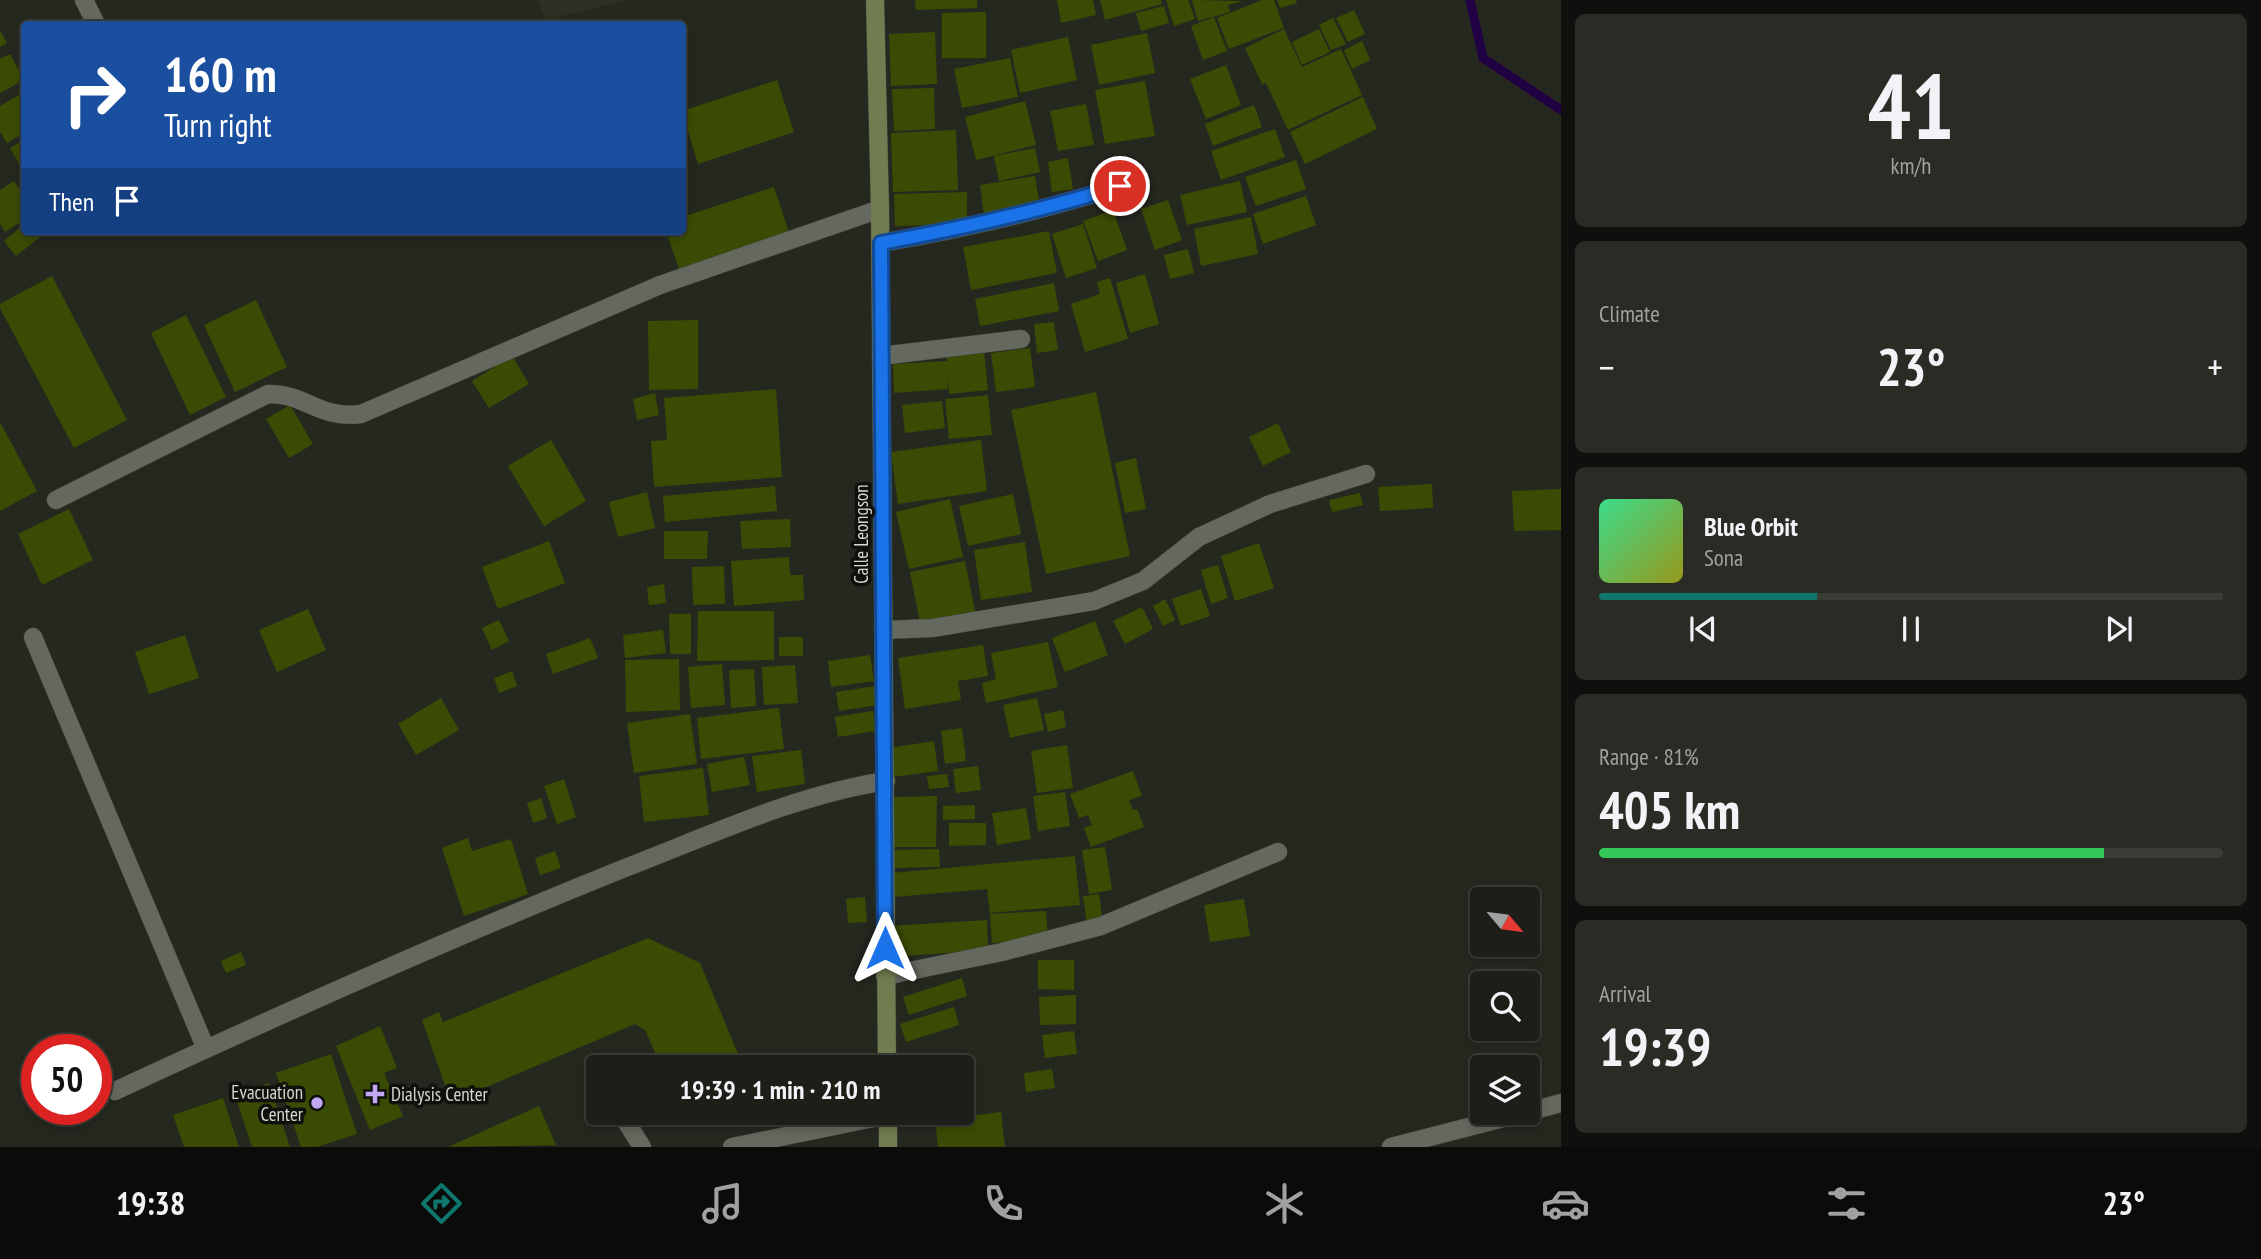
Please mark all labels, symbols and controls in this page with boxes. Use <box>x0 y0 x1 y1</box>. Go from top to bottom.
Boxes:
text: 160 m <box>164 42 277 106</box>
text: 41 <box>1868 46 1955 164</box>
icon: right <box>49 49 140 140</box>
text: Turn right <box>164 104 272 146</box>
text: km/h <box>1891 151 1931 180</box>
pin <box>1090 156 1150 216</box>
icon: arrive <box>1101 167 1139 205</box>
icon: arrive <box>108 182 146 220</box>
text: Then <box>49 185 94 218</box>
text: Climate <box>1599 299 1660 328</box>
text: 23° <box>1877 333 1945 400</box>
text: − <box>1599 342 1615 391</box>
text: + <box>2207 342 2223 391</box>
street label: Calle Leongson <box>849 484 873 584</box>
text: Blue Orbit <box>1704 510 1798 543</box>
text: Sona <box>1704 543 1743 572</box>
icon: previous <box>1684 610 1722 648</box>
icon: pause <box>1892 610 1930 648</box>
icon: next <box>2100 610 2138 648</box>
text: Range · 81% <box>1599 742 1699 771</box>
text: 405 km <box>1599 776 1740 843</box>
north arrow <box>1470 887 1540 957</box>
map controls <box>1470 887 1540 1125</box>
position arrow <box>848 911 922 985</box>
button: search <box>1470 971 1540 1041</box>
text: Arrival <box>1599 979 1651 1008</box>
text: 19:39 <box>1599 1013 1711 1080</box>
speed limit sign: 50 <box>21 1034 112 1125</box>
button: layers <box>1470 1055 1540 1125</box>
text: 19:39 · 1 min · 210 m <box>680 1073 880 1106</box>
place label: Evacuation Center <box>231 1080 304 1126</box>
place label: Dialysis Center <box>391 1082 489 1106</box>
marker: Dialysis Center <box>365 1084 385 1104</box>
marker: Evacuation Center <box>309 1095 325 1111</box>
icon: directions <box>417 1179 466 1228</box>
icon: music <box>698 1179 747 1228</box>
icon: phone <box>979 1179 1028 1228</box>
icon: climate <box>1260 1179 1309 1228</box>
icon: car <box>1541 1179 1590 1228</box>
icon: filters <box>1822 1179 1871 1228</box>
text: 19:38 <box>116 1182 185 1224</box>
text: 23° <box>2103 1182 2145 1224</box>

